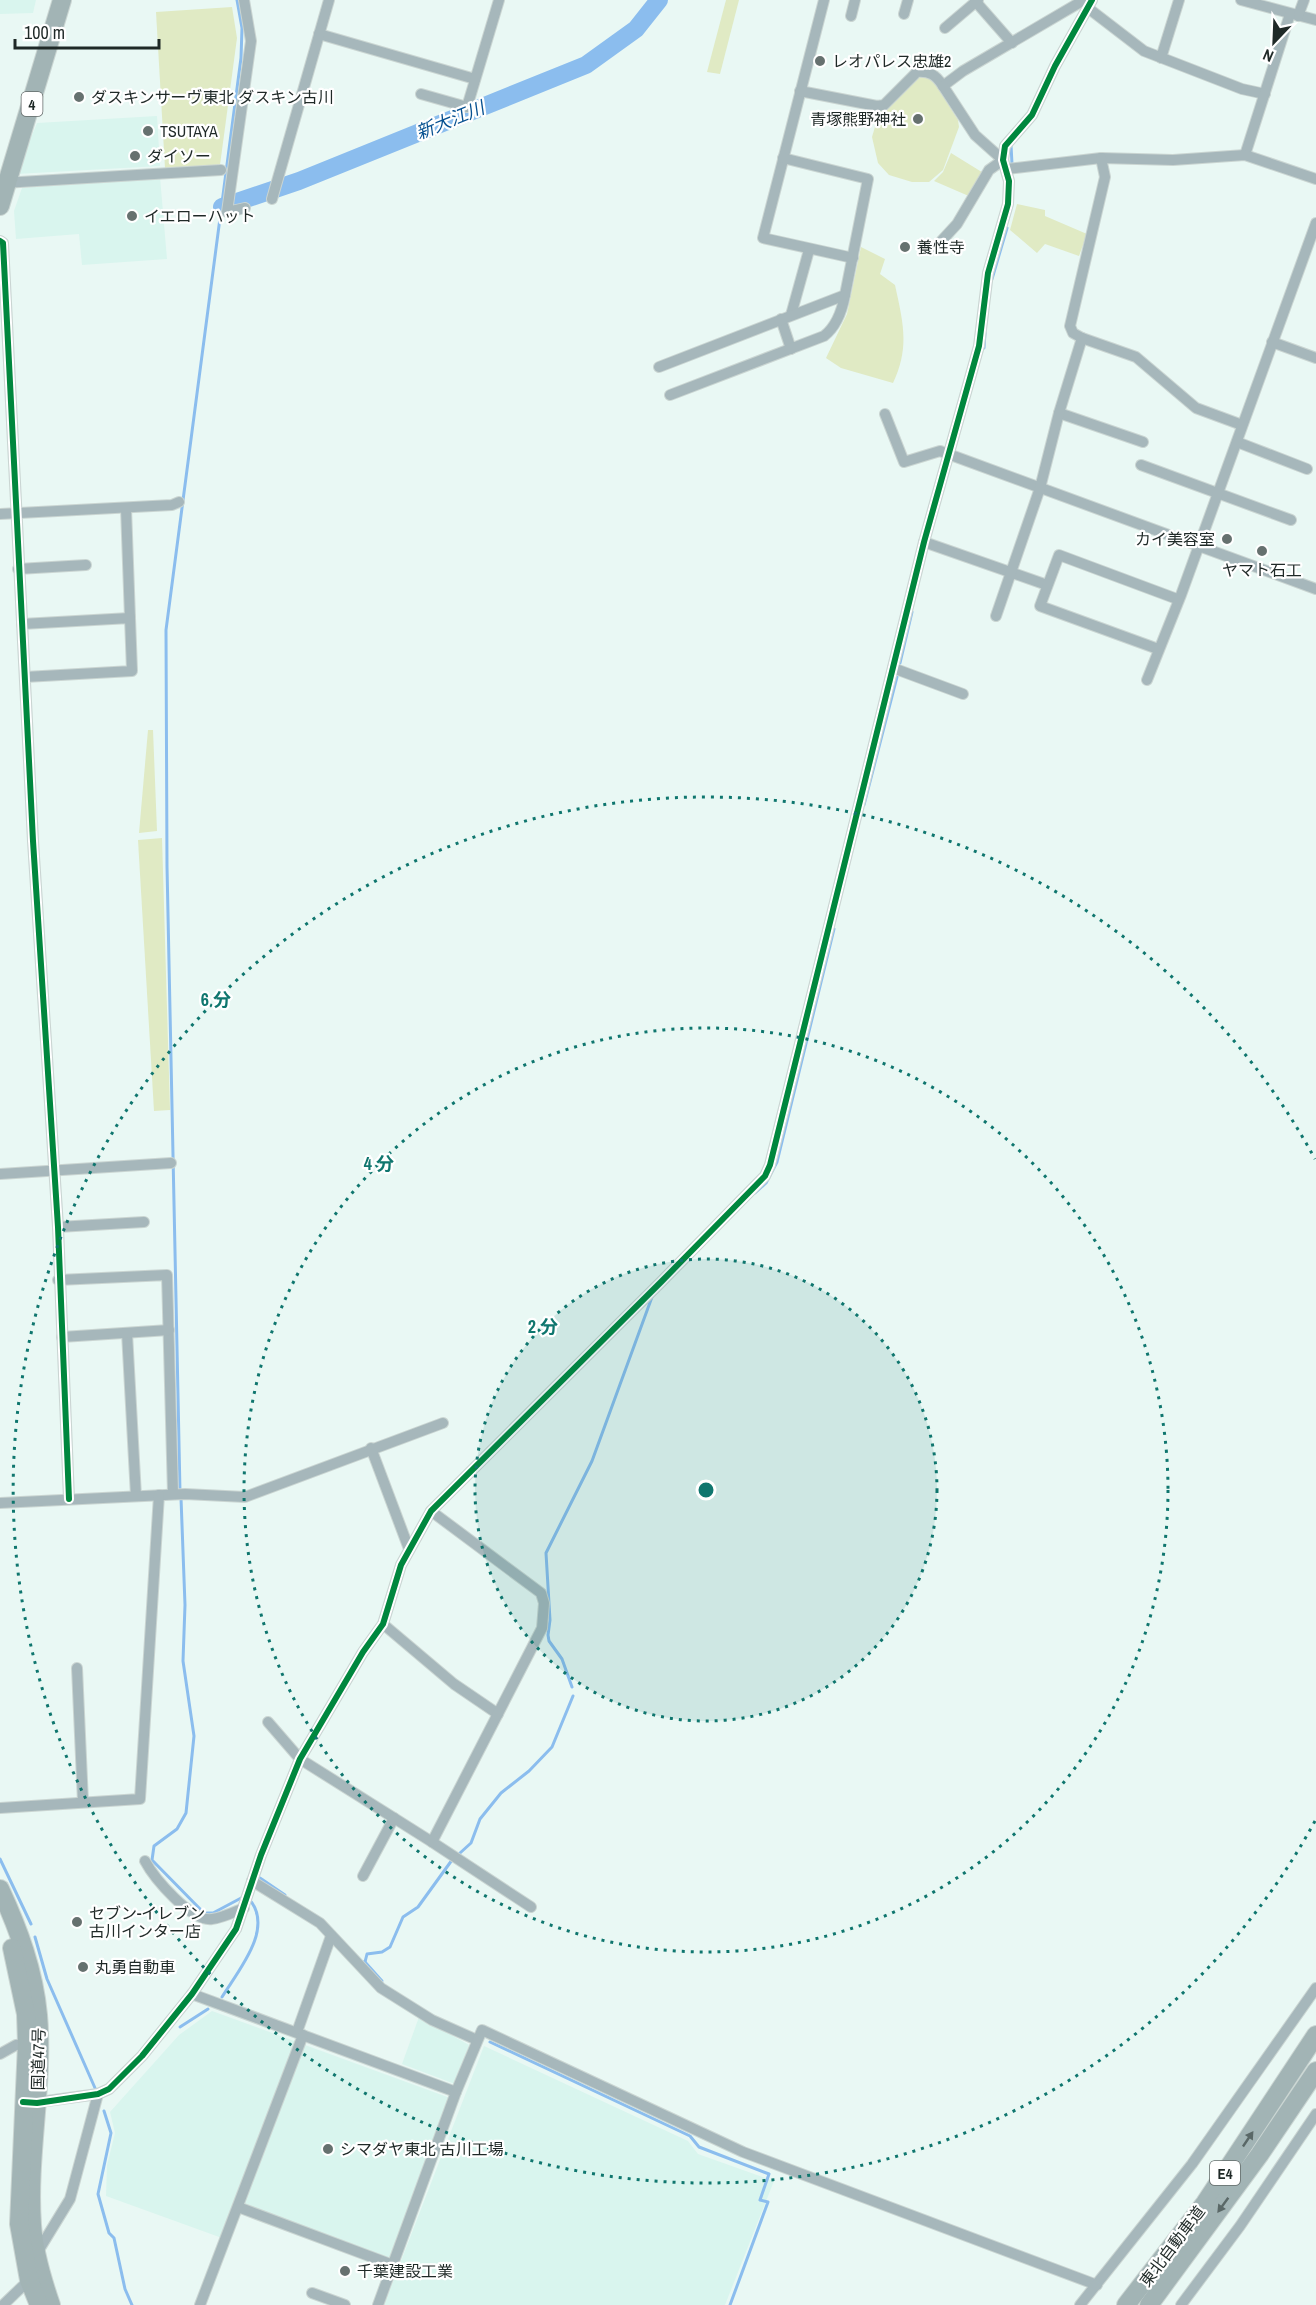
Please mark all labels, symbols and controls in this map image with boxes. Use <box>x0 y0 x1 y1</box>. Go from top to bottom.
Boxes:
scale bar <box>15 12 159 50</box>
north arrow <box>1244 12 1304 72</box>
text: 100 m <box>24 20 65 45</box>
text: N <box>1259 44 1277 68</box>
place label: レオパレス忠雄2 <box>832 50 951 72</box>
marker: レオパレス忠雄2 <box>813 54 827 68</box>
place label: ダスキンサーヴ東北 ダスキン古川 <box>91 86 334 108</box>
marker: ダスキンサーヴ東北 ダスキン古川 <box>72 90 86 104</box>
road number: 4 <box>22 92 42 116</box>
water label: 新大江川 <box>412 94 490 145</box>
place label: 青塚熊野神社 <box>810 108 906 130</box>
marker: 青塚熊野神社 <box>911 112 925 126</box>
place label: TSUTAYA <box>160 120 218 142</box>
marker: TSUTAYA <box>141 124 155 138</box>
place label: ダイソー <box>147 145 211 167</box>
marker: ダイソー <box>128 149 142 163</box>
place label: イエローハット <box>144 205 256 227</box>
marker: イエローハット <box>125 209 139 223</box>
place label: 養性寺 <box>917 236 965 258</box>
marker: 養性寺 <box>898 240 912 254</box>
place label: カイ美容室 <box>1135 528 1215 550</box>
marker: カイ美容室 <box>1220 532 1234 546</box>
marker: ヤマト石工 <box>1255 544 1269 558</box>
place label: ヤマト石工 <box>1222 559 1302 581</box>
text: 6 分 <box>201 987 231 1012</box>
text: 4 分 <box>364 1151 394 1176</box>
text: 2 分 <box>528 1314 558 1339</box>
centre of rings <box>696 1480 716 1500</box>
place label: セブン-イレブン 古川インター店 <box>89 1902 205 1942</box>
marker: セブン-イレブン 古川インター店 <box>70 1915 84 1929</box>
place label: 丸勇自動車 <box>95 1956 175 1978</box>
marker: 丸勇自動車 <box>76 1960 90 1974</box>
street label: 国道47号 <box>26 2028 50 2090</box>
one-way arrow <box>1242 2132 1254 2148</box>
place label: シマダヤ東北 古川工場 <box>340 2138 504 2160</box>
marker: シマダヤ東北 古川工場 <box>321 2142 335 2156</box>
road number: E4 <box>1210 2161 1240 2185</box>
one-way arrow <box>1217 2197 1229 2213</box>
street label: 東北自動車道 <box>1134 2201 1210 2291</box>
place label: 千葉建設工業 <box>357 2260 453 2282</box>
marker: 千葉建設工業 <box>338 2264 352 2278</box>

